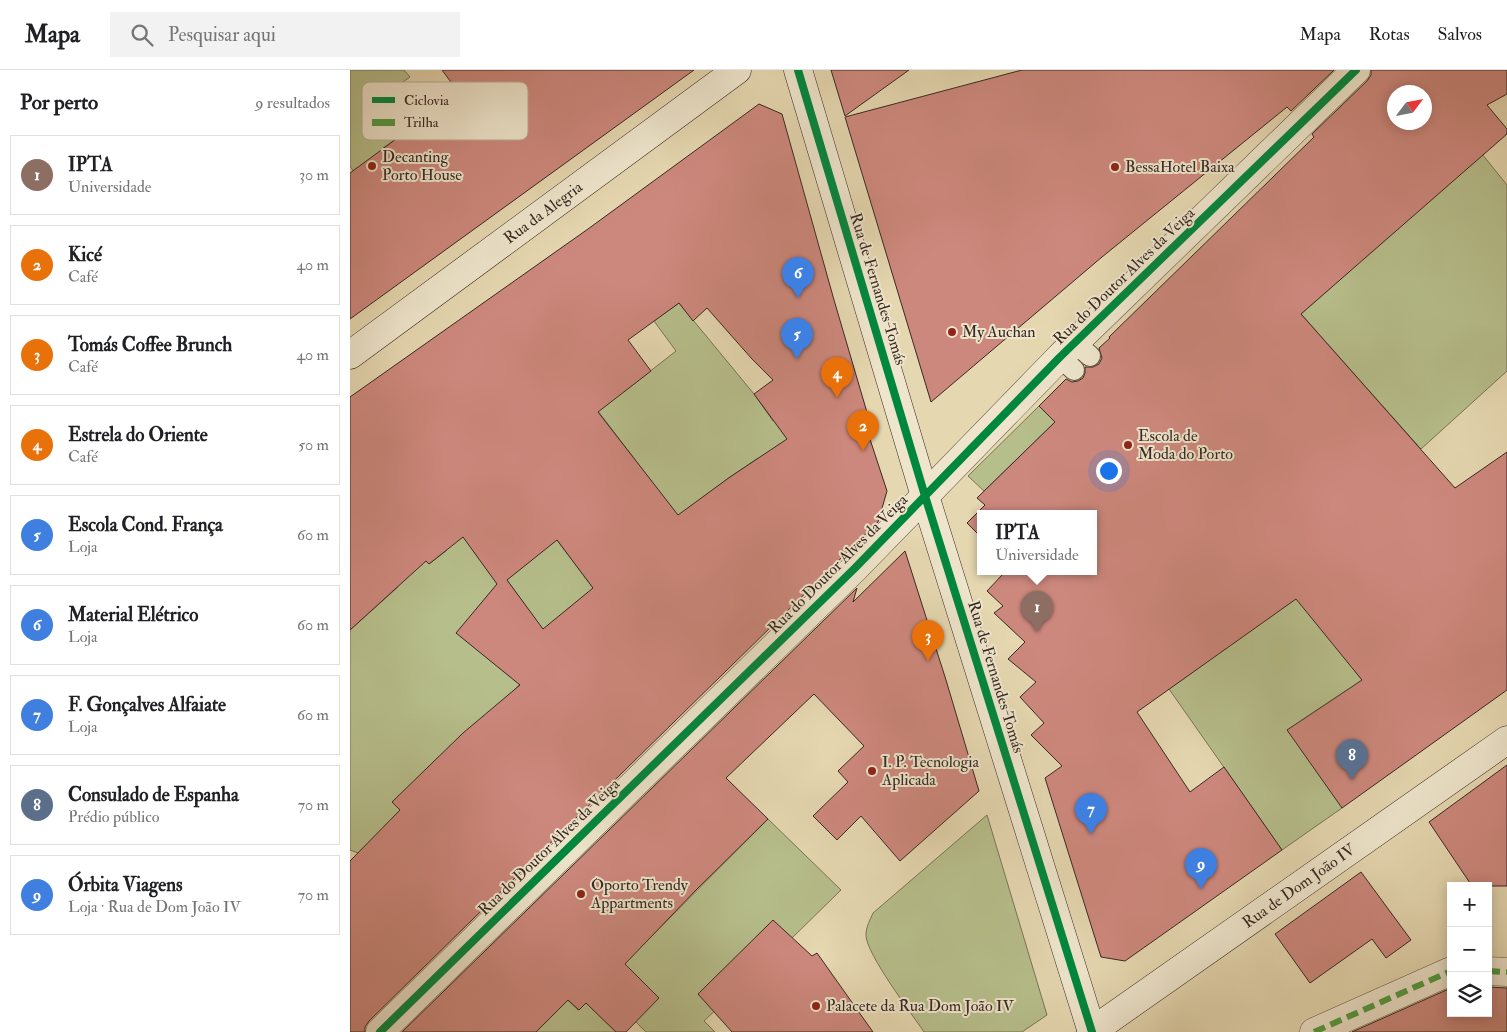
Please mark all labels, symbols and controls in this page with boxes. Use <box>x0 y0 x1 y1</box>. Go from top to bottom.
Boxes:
search box <box>110 12 460 57</box>
text: Mapa <box>25 19 80 50</box>
icon: search <box>128 21 156 49</box>
text: Pesquisar aqui <box>168 23 276 47</box>
text: Mapa <box>1300 23 1341 46</box>
text: Rotas <box>1369 23 1410 46</box>
text: Salvos <box>1438 23 1482 46</box>
legend <box>362 82 528 140</box>
north arrow <box>1387 85 1432 130</box>
text: Por perto <box>20 89 98 116</box>
text: Ciclovia <box>404 92 449 109</box>
text: 9 resultados <box>255 93 330 113</box>
text: Trilha <box>404 114 439 131</box>
place label: Decanting Porto House <box>382 147 462 185</box>
text: IPTA <box>68 153 113 177</box>
place label: BessaHotel Baixa <box>1125 157 1235 177</box>
marker: Decanting Porto House <box>366 160 378 172</box>
marker: BessaHotel Baixa <box>1109 161 1121 173</box>
text: 1 <box>34 165 40 185</box>
text: 30 m <box>299 165 329 185</box>
text: Universidade <box>68 177 152 197</box>
street label: Rua da Alegria <box>500 177 587 248</box>
street label: Rua do Doutor Alves da Veiga <box>1049 203 1199 349</box>
street label: Rua de Fernandes Tomás <box>845 210 911 368</box>
text: Kicé <box>68 243 102 267</box>
text: 2 <box>33 255 41 275</box>
text: 40 m <box>296 255 329 275</box>
pin: 6 <box>782 257 814 298</box>
text: Café <box>68 267 98 287</box>
pin: 5 <box>781 318 813 359</box>
place label: My Auchan <box>962 322 1036 342</box>
marker: My Auchan <box>946 326 958 338</box>
text: Tomás Coffee Brunch <box>68 333 232 357</box>
text: 3 <box>34 345 40 365</box>
text: 40 m <box>296 345 329 365</box>
text: Café <box>68 357 98 377</box>
pin: 4 <box>821 357 853 398</box>
pin: 2 <box>847 410 879 451</box>
text: Estrela do Oriente <box>68 423 208 447</box>
place label: Escola de Moda do Porto <box>1138 426 1233 464</box>
text: 4 <box>33 435 41 455</box>
text: 50 m <box>298 435 329 455</box>
marker: Escola de Moda do Porto <box>1122 439 1134 451</box>
text: Café <box>68 447 98 467</box>
your location <box>1096 458 1122 484</box>
street label: Rua do Doutor Alves da Veiga <box>764 490 912 638</box>
popup <box>977 510 1097 575</box>
text: Escola Cond. França <box>68 513 223 537</box>
text: IPTA <box>995 521 1040 545</box>
text: 5 <box>33 525 41 545</box>
text: 60 m <box>297 525 329 545</box>
text: Loja <box>68 537 98 557</box>
text: Universidade <box>995 545 1079 565</box>
pin: 1 <box>1021 591 1053 632</box>
street label: Rua de Fernandes Tomás <box>963 598 1029 756</box>
text: Material Elétrico <box>68 603 198 627</box>
text: 6 <box>33 615 41 635</box>
text: 60 m <box>297 615 329 635</box>
pin: 3 <box>912 620 944 661</box>
text: Loja <box>68 627 98 647</box>
text: F. Gonçalves Alfaiate <box>68 693 226 717</box>
text: 7 <box>33 705 41 725</box>
text: 60 m <box>297 705 329 725</box>
text: Loja <box>68 717 98 737</box>
pin: 8 <box>1336 739 1368 780</box>
place label: I. P. Tecnologia Aplicada <box>881 752 980 791</box>
marker: I. P. Tecnologia Aplicada <box>866 765 878 777</box>
street label: Rua do Doutor Alves da Veiga <box>474 774 624 920</box>
text: Consulado de Espanha <box>68 783 239 807</box>
pin: 7 <box>1075 793 1107 834</box>
text: 8 <box>33 795 41 815</box>
text: 70 m <box>298 795 329 815</box>
text: Prédio público <box>68 807 159 827</box>
street label: Rua de Dom João IV <box>1239 839 1360 933</box>
pin: 9 <box>1185 848 1217 889</box>
text: Órbita Viagens <box>68 873 183 897</box>
place label: Oporto Trendy Appartments <box>590 875 689 914</box>
map controls <box>1447 882 1492 1017</box>
button: + <box>1447 882 1492 927</box>
text: 9 <box>33 885 41 905</box>
text: 70 m <box>298 885 329 905</box>
marker: Oporto Trendy Appartments <box>575 888 587 900</box>
text: Loja · Rua de Dom João IV <box>68 897 241 917</box>
button: − <box>1447 927 1492 972</box>
button: layers <box>1447 972 1492 1017</box>
place label: Palacete da Rua Dom João IV <box>826 996 1014 1017</box>
marker: Palacete da Rua Dom João IV <box>810 1000 822 1012</box>

